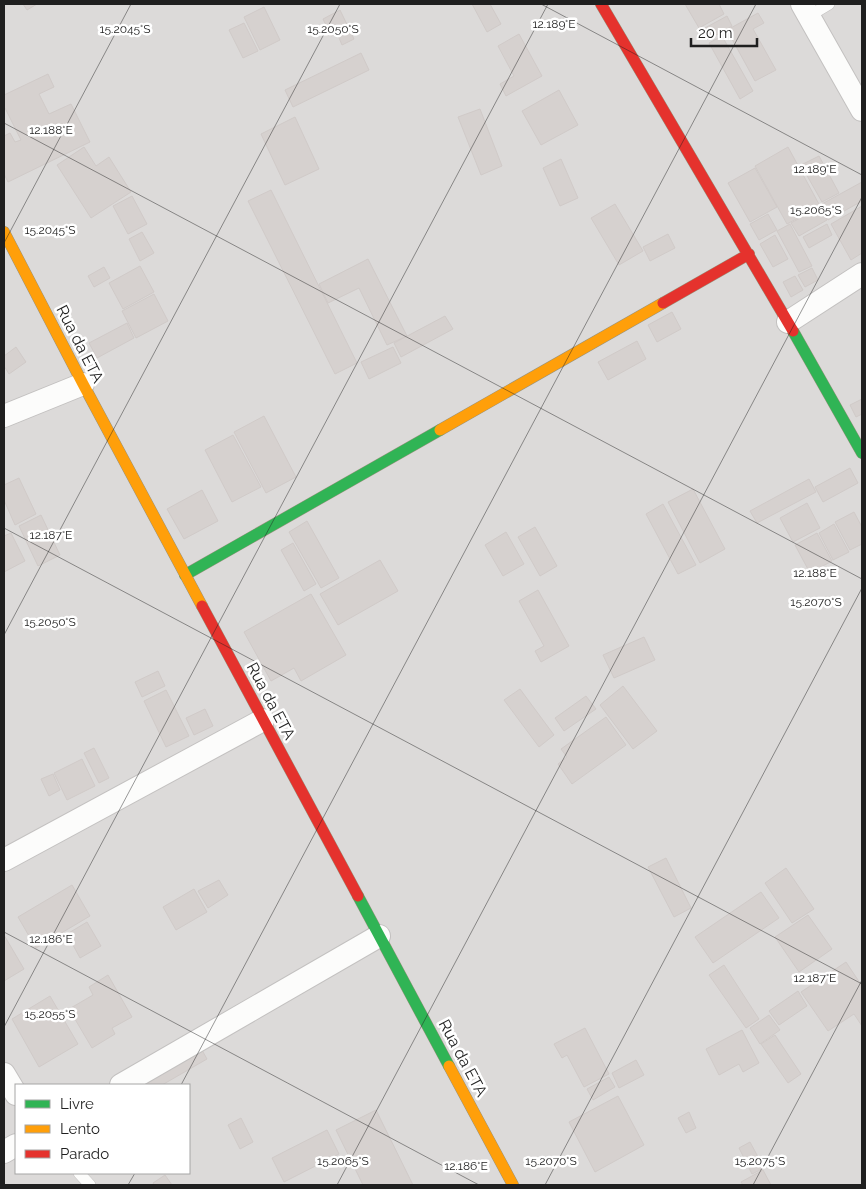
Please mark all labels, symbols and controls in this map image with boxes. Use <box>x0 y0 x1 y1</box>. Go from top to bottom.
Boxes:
scale bar <box>691 15 757 47</box>
text: 12.189°E <box>532 17 576 31</box>
text: 15.2045°S <box>99 22 151 36</box>
text: 15.2050°S <box>307 22 359 36</box>
text: 20 m <box>698 24 733 42</box>
text: 12.188°E <box>29 123 73 137</box>
text: 12.189°E <box>793 162 837 176</box>
text: 15.2065°S <box>790 203 842 217</box>
text: 15.2045°S <box>24 223 76 237</box>
street label: Rua da ETA <box>52 302 108 386</box>
text: 12.187°E <box>30 528 72 542</box>
text: 12.188°E <box>793 566 837 580</box>
text: 15.2070°S <box>790 595 842 609</box>
text: 15.2050°S <box>24 615 76 629</box>
street label: Rua da ETA <box>243 659 299 743</box>
text: 12.186°E <box>29 932 73 946</box>
text: 12.187°E <box>794 971 836 985</box>
text: 15.2055°S <box>24 1007 76 1021</box>
street label: Rua da ETA <box>435 1016 491 1100</box>
legend <box>15 1084 190 1174</box>
text: Livre <box>60 1095 94 1113</box>
text: Lento <box>60 1120 100 1138</box>
text: Parado <box>60 1145 109 1163</box>
text: 15.2065°S <box>317 1154 369 1168</box>
text: 15.2070°S <box>525 1154 577 1168</box>
text: 15.2075°S <box>735 1154 785 1168</box>
text: 12.186°E <box>444 1159 488 1173</box>

